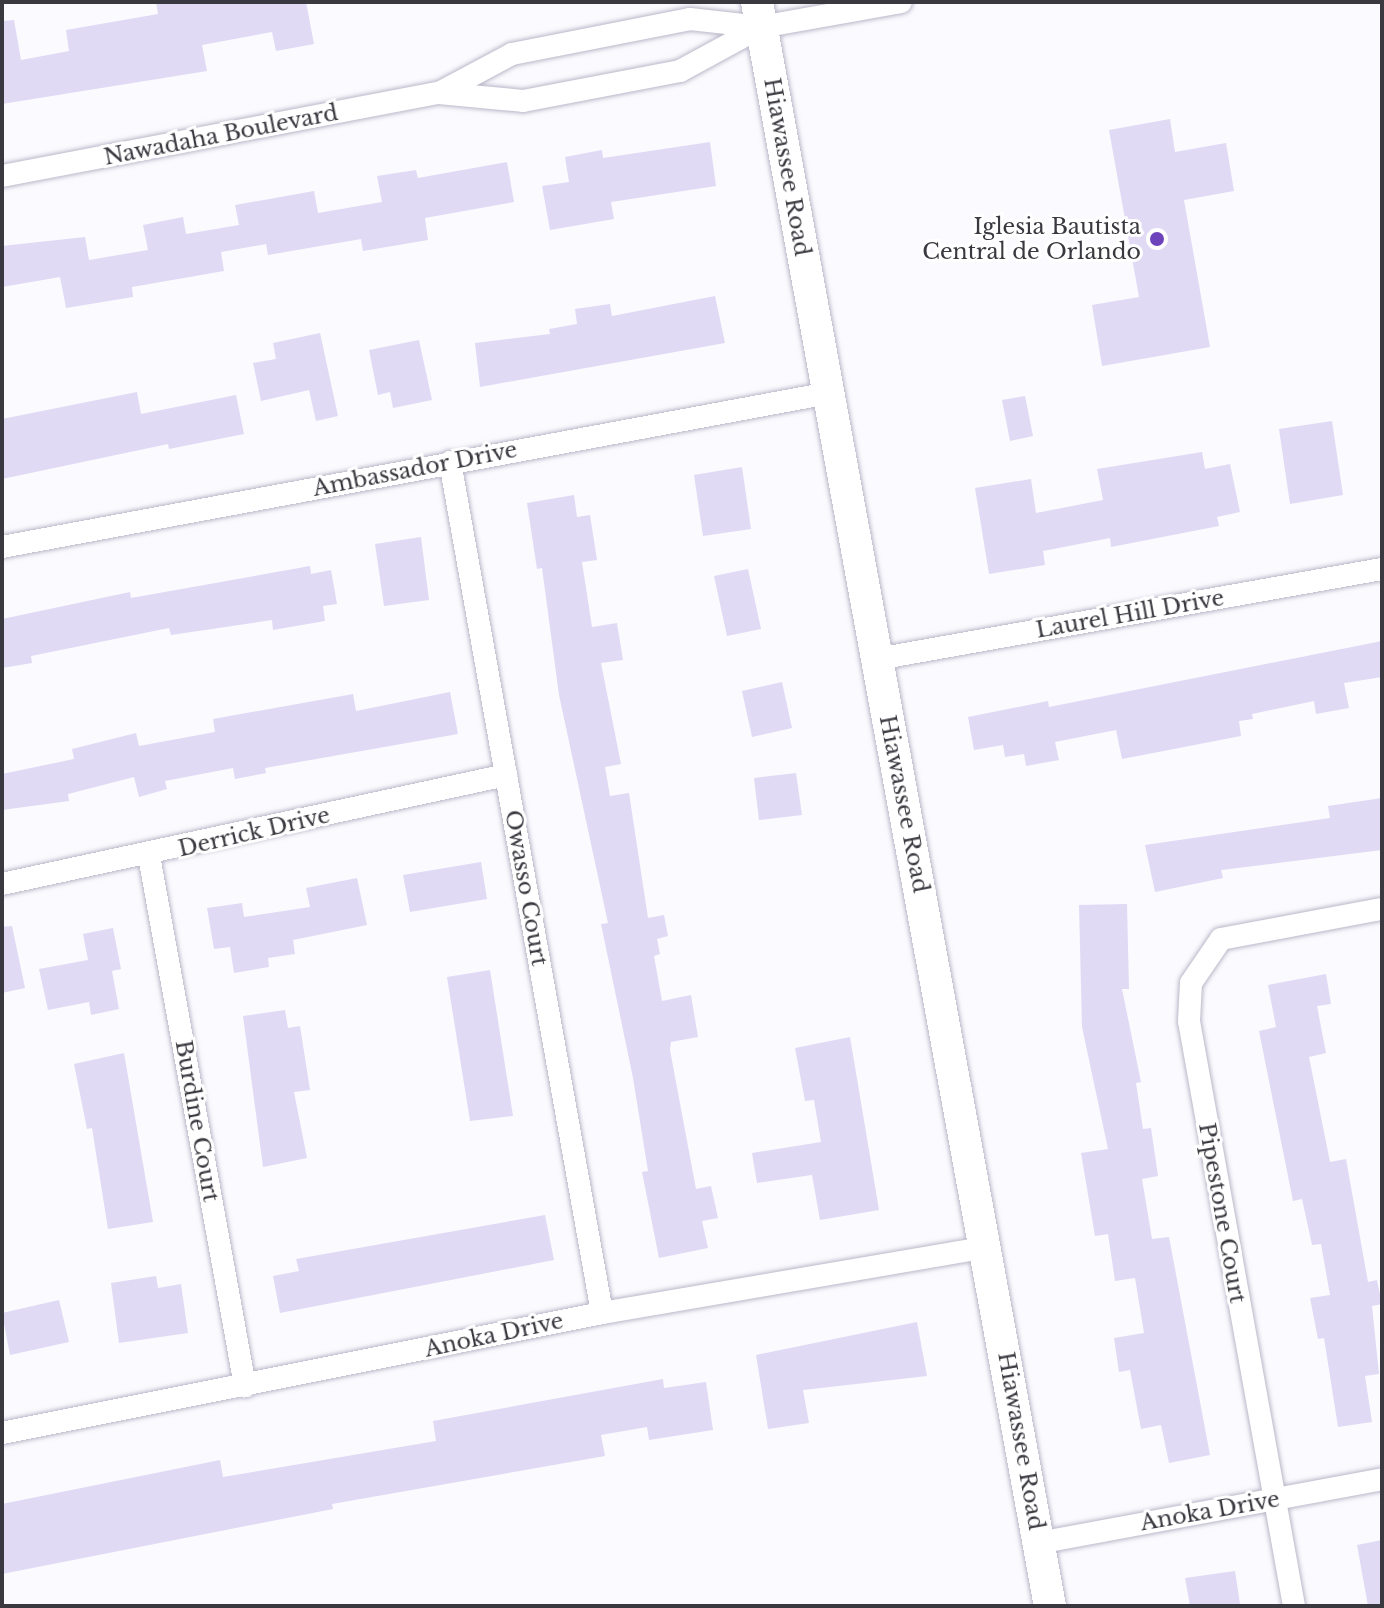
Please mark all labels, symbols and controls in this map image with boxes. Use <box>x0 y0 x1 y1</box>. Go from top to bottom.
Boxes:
street label: Hiawassee Road <box>758 76 816 258</box>
street label: Nawadaha Boulevard <box>102 99 340 171</box>
place label: Iglesia Bautista Central de Orlando <box>922 213 1141 264</box>
marker: Iglesia Bautista Central de Orlando <box>1148 230 1166 248</box>
street label: Ambassador Drive <box>310 436 520 502</box>
street label: Laurel Hill Drive <box>1034 584 1226 644</box>
street label: Hiawassee Road <box>874 713 934 895</box>
street label: Derrick Drive <box>175 802 333 862</box>
street label: Owasso Court <box>499 808 553 968</box>
street label: Burdine Court <box>170 1038 224 1204</box>
street label: Pipestone Court <box>1193 1121 1251 1305</box>
street label: Anoka Drive <box>422 1307 566 1363</box>
street label: Hiawassee Road <box>992 1350 1050 1532</box>
street label: Anoka Drive <box>1138 1486 1282 1536</box>

